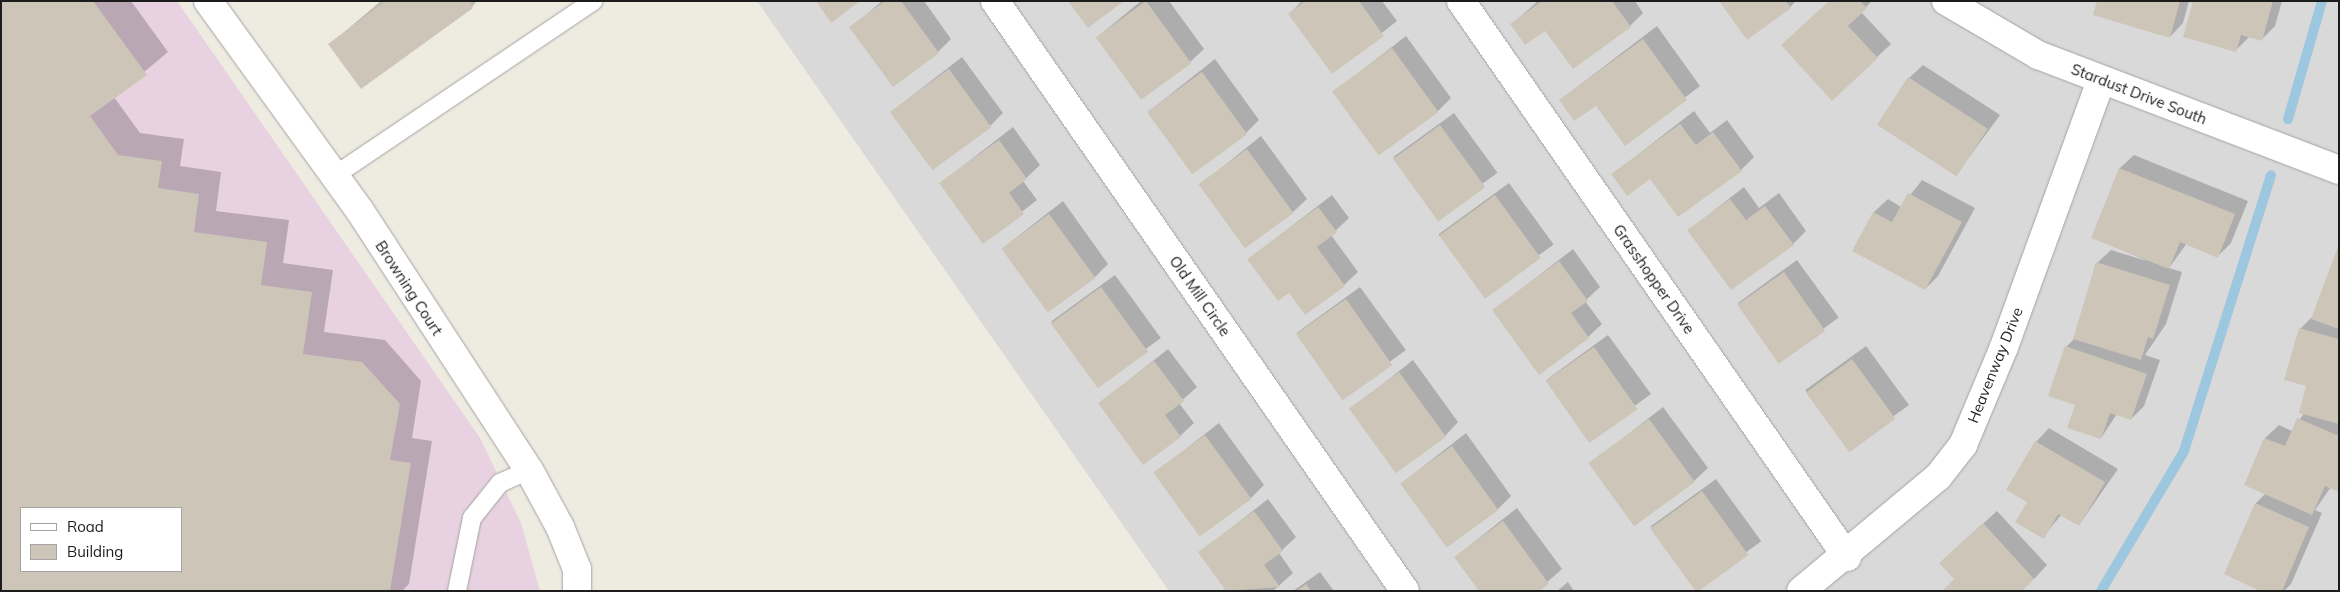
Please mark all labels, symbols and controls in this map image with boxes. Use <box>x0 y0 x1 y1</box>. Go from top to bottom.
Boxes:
street label: Stardust Drive South <box>2069 60 2209 128</box>
street label: Grasshopper Drive <box>1610 221 1698 337</box>
street label: Browning Court <box>372 237 446 339</box>
street label: Old Mill Circle <box>1166 252 1234 340</box>
street label: Heavenway Drive <box>1964 305 2026 425</box>
legend <box>20 507 182 572</box>
text: Road <box>67 517 104 536</box>
text: Building <box>67 542 123 561</box>

